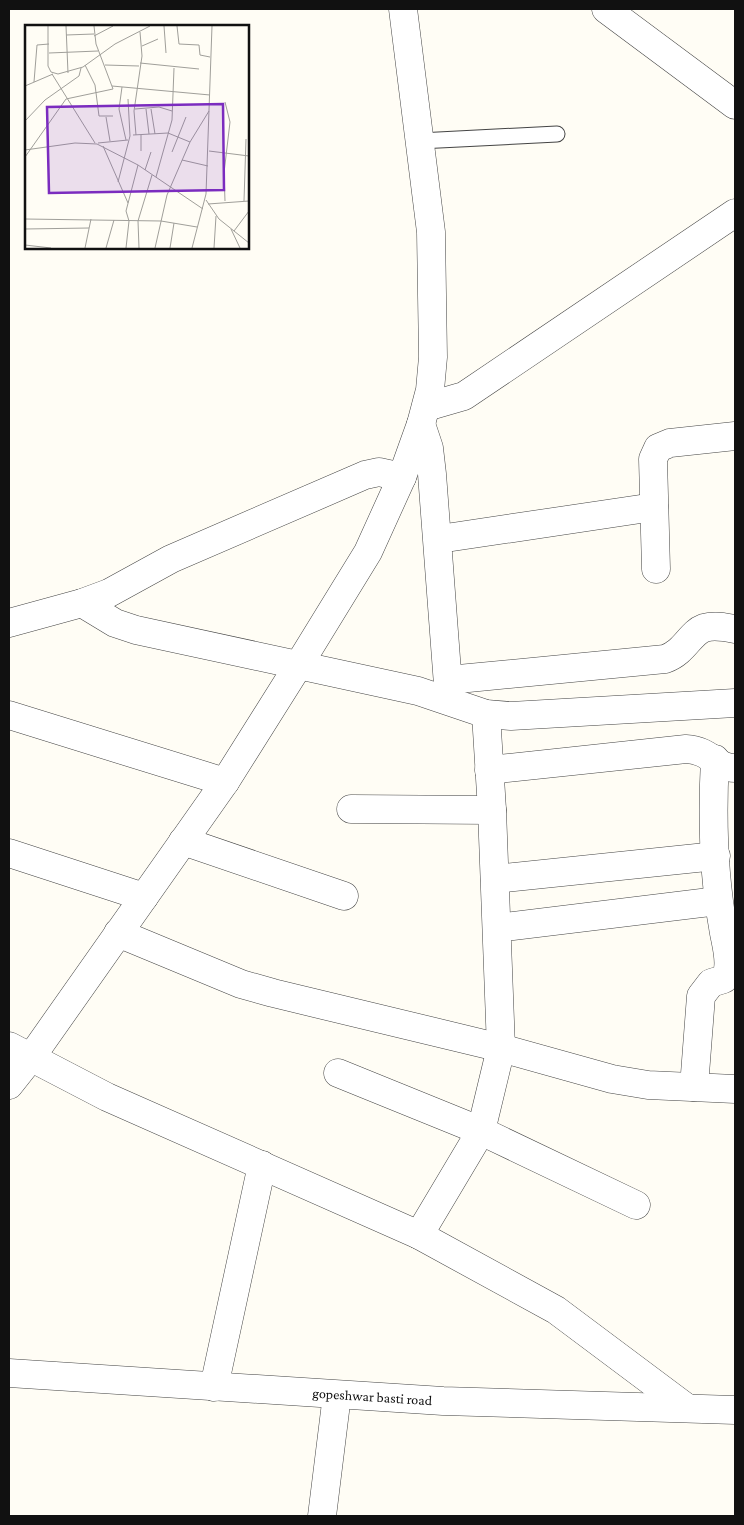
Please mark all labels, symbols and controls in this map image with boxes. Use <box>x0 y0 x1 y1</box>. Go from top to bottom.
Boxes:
inset map <box>25 25 249 249</box>
street label: gopeshwar basti road <box>312 1385 433 1408</box>

